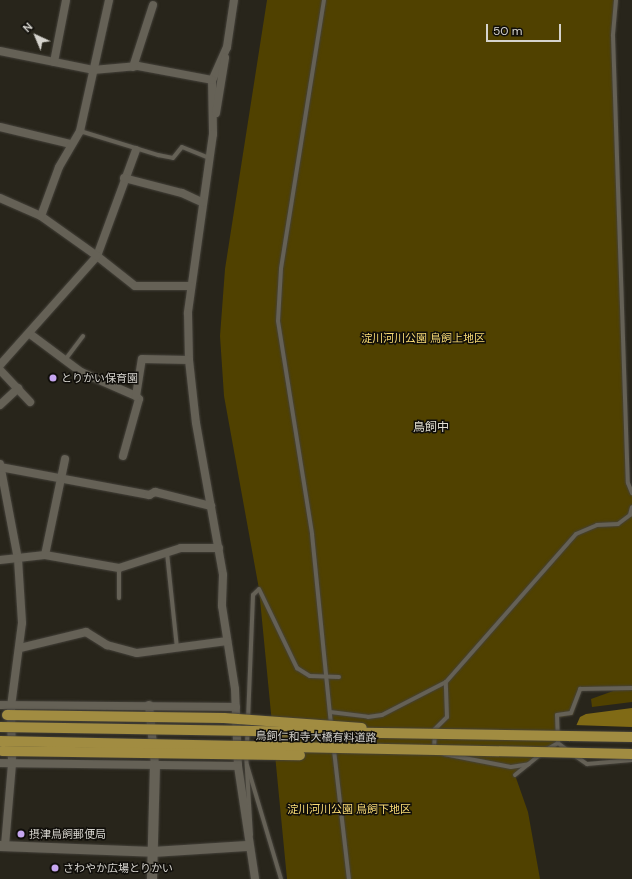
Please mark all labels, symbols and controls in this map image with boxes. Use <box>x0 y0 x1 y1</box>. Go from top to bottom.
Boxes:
north arrow <box>16 16 56 56</box>
scale bar <box>488 16 563 42</box>
text: N <box>20 20 35 35</box>
text: 50 m <box>493 23 522 39</box>
park label: 淀川河川公園 鳥飼上地区 <box>361 331 485 345</box>
place label: とりかい保育園 <box>61 371 138 385</box>
marker: とりかい保育園 <box>48 373 58 383</box>
district label: 鳥飼中 <box>413 421 449 435</box>
street label: 鳥飼仁和寺大橋有料道路 <box>255 729 377 745</box>
park label: 淀川河川公園 鳥飼下地区 <box>287 802 411 816</box>
place label: 摂津鳥飼郵便局 <box>29 827 106 841</box>
marker: 摂津鳥飼郵便局 <box>16 829 26 839</box>
place label: さわやか広場とりかい <box>63 861 173 875</box>
marker: さわやか広場とりかい <box>50 863 60 873</box>

